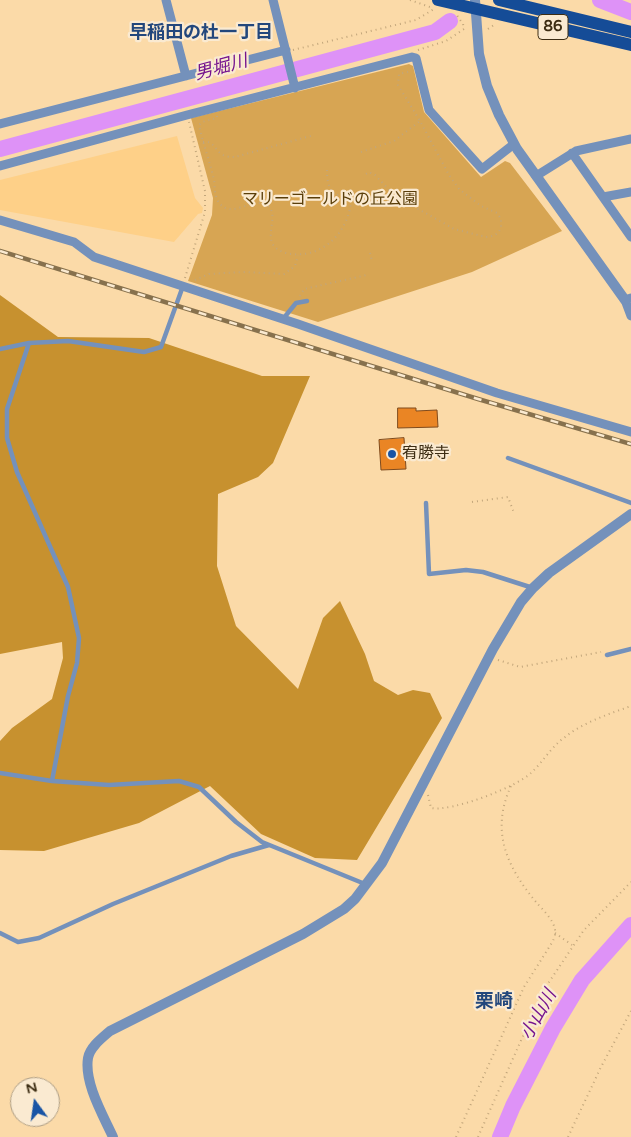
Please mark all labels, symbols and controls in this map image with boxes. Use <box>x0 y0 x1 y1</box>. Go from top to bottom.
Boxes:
road number: 86 <box>538 15 568 40</box>
district label: 早稲田の杜一丁目 <box>129 22 273 44</box>
water label: 男堀川 <box>192 51 250 85</box>
park label: マリーゴールドの丘公園 <box>242 190 418 210</box>
place label: 宥勝寺 <box>402 444 450 464</box>
marker: 宥勝寺 <box>386 448 398 460</box>
water label: 小山川 <box>516 986 562 1044</box>
district label: 栗崎 <box>475 991 513 1013</box>
north arrow <box>10 1077 60 1127</box>
text: N <box>24 1078 39 1098</box>

